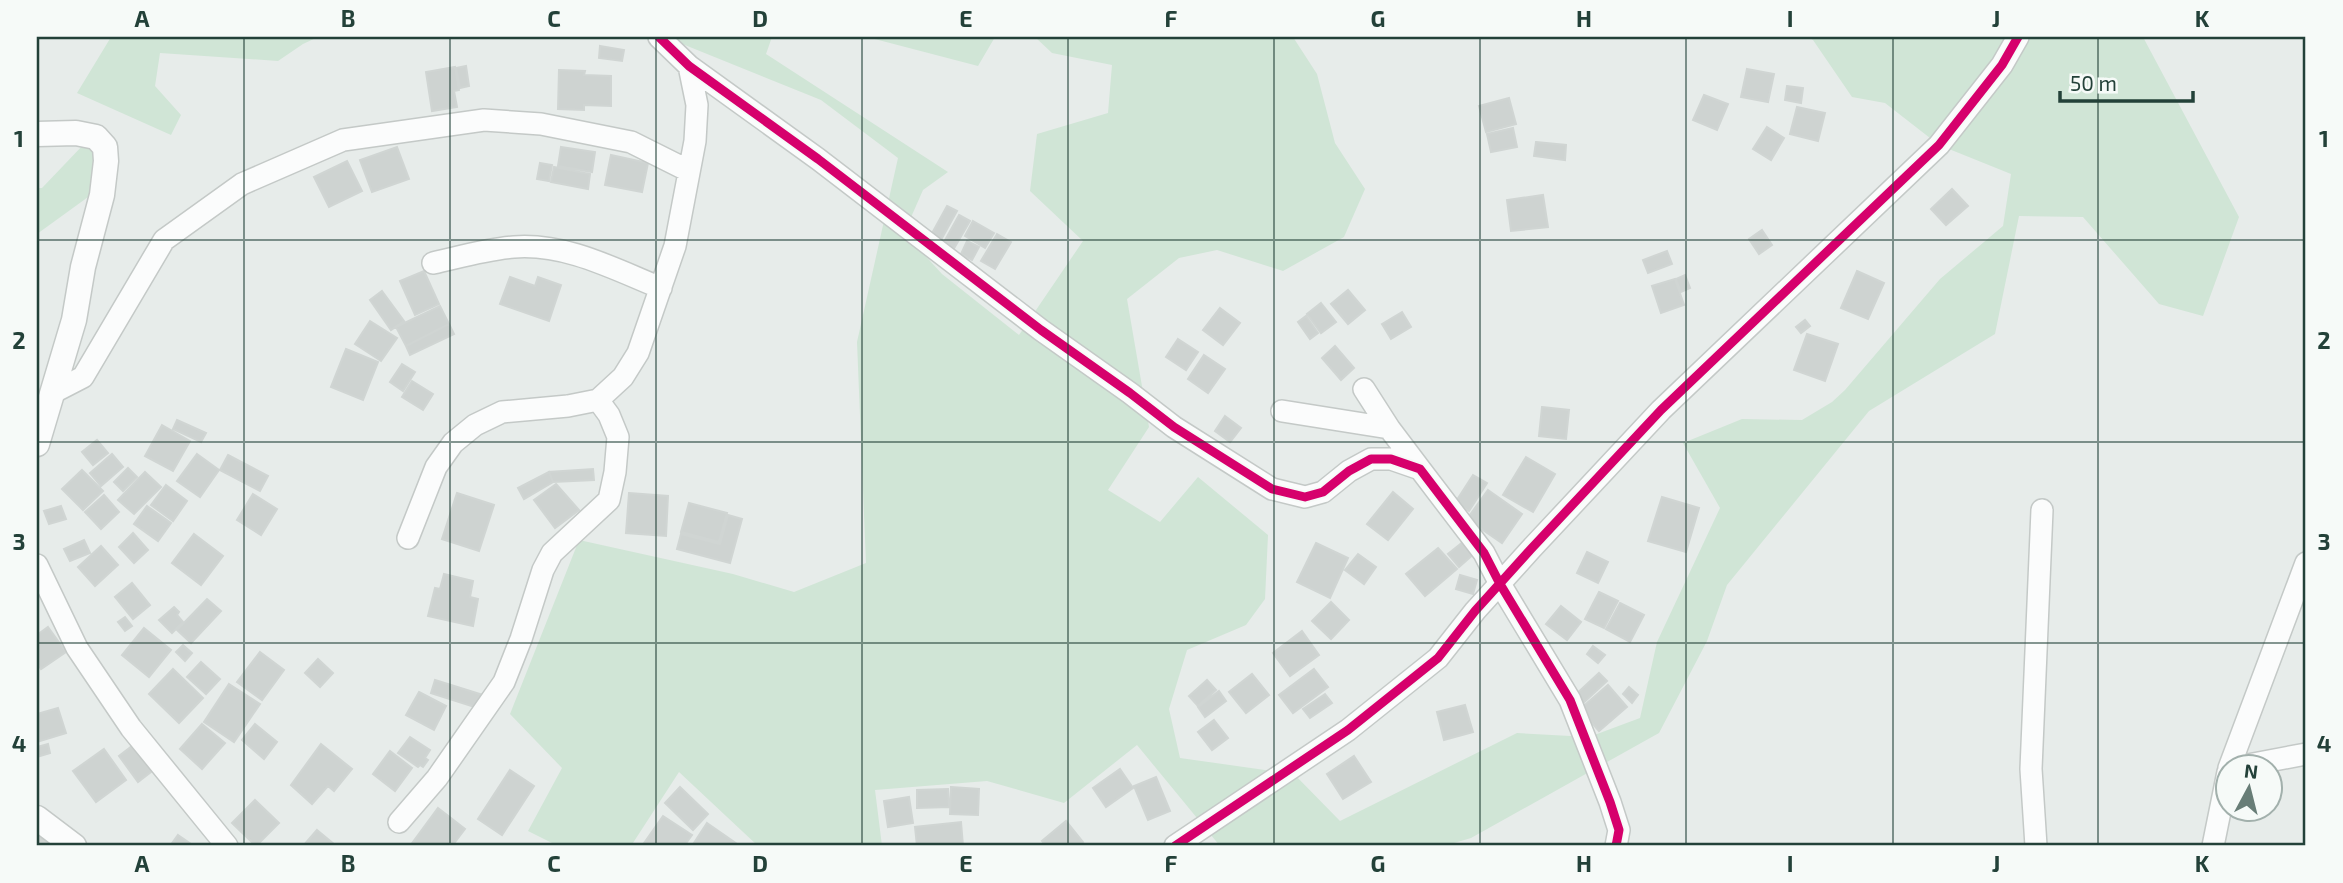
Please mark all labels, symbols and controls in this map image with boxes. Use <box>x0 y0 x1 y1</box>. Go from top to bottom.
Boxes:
text: A <box>134 4 150 32</box>
text: B <box>341 4 355 32</box>
text: C <box>547 4 561 32</box>
text: D <box>752 4 768 32</box>
text: E <box>959 4 973 32</box>
text: F <box>1165 4 1178 32</box>
text: G <box>1371 4 1385 32</box>
text: H <box>1576 4 1592 32</box>
text: I <box>1787 4 1793 32</box>
text: J <box>1992 4 2000 32</box>
text: K <box>2195 4 2210 32</box>
scale bar <box>2060 60 2192 104</box>
text: 50 m <box>2070 70 2117 95</box>
text: 1 <box>14 124 24 152</box>
text: 1 <box>2319 124 2329 152</box>
text: 2 <box>12 326 26 354</box>
text: 2 <box>2317 326 2331 354</box>
text: 3 <box>12 527 26 555</box>
text: 3 <box>2317 527 2331 555</box>
text: 4 <box>12 729 26 757</box>
text: 4 <box>2317 729 2331 757</box>
north arrow <box>2214 754 2284 824</box>
text: N <box>2243 758 2259 783</box>
text: A <box>134 849 150 877</box>
text: B <box>341 849 355 877</box>
text: C <box>547 849 561 877</box>
text: D <box>752 849 768 877</box>
text: E <box>959 849 973 877</box>
text: F <box>1165 849 1178 877</box>
text: G <box>1371 849 1385 877</box>
text: H <box>1576 849 1592 877</box>
text: I <box>1787 849 1793 877</box>
text: J <box>1992 849 2000 877</box>
text: K <box>2195 849 2210 877</box>

